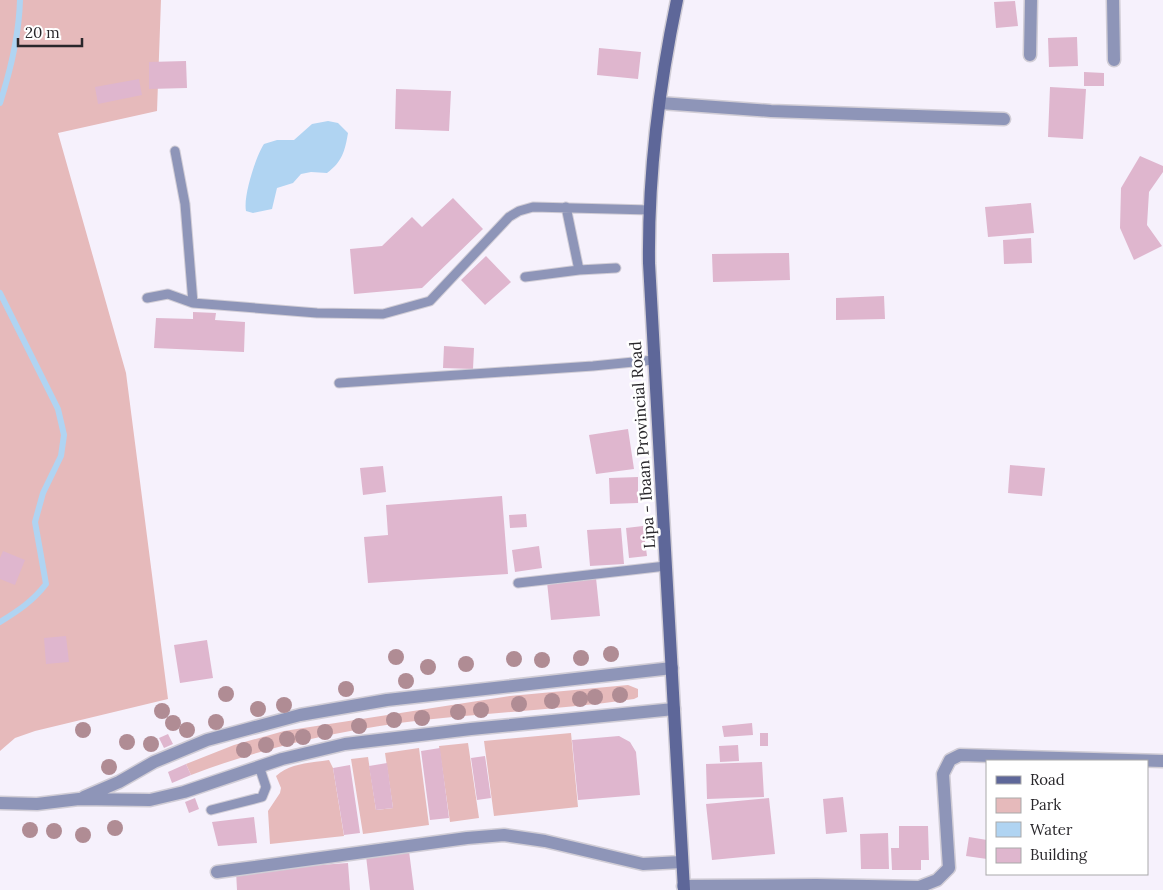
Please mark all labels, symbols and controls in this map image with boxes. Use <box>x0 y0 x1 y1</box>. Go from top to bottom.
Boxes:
scale bar <box>18 15 81 47</box>
text: 20 m <box>25 23 60 42</box>
street label: Lipa - Ibaan Provincial Road <box>625 340 659 549</box>
legend <box>986 760 1148 875</box>
text: Road <box>1030 770 1065 789</box>
text: Park <box>1030 795 1061 814</box>
text: Water <box>1030 820 1073 839</box>
text: Building <box>1030 845 1088 864</box>

